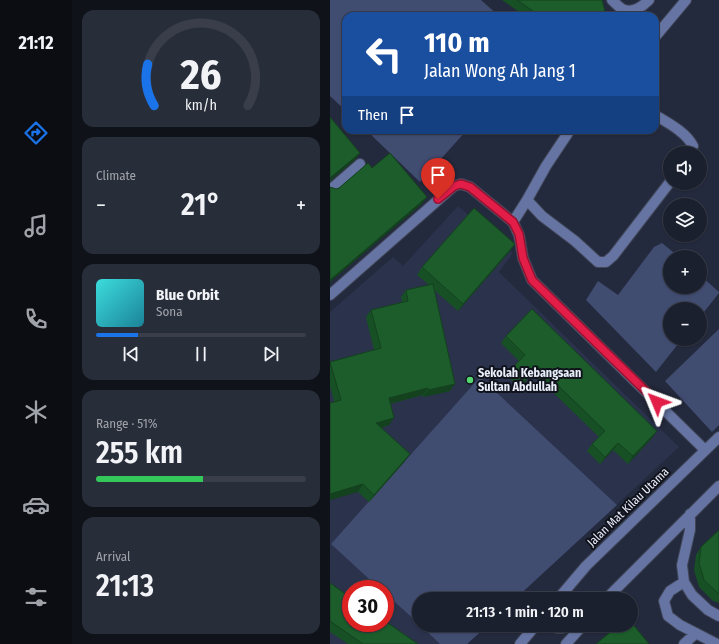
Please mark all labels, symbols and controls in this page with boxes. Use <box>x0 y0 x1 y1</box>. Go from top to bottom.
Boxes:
text: 110 m <box>424 26 490 59</box>
icon: left <box>358 28 410 80</box>
text: 21:12 <box>18 32 54 54</box>
text: 26 <box>179 50 222 100</box>
text: Jalan Wong Ah Jang 1 <box>424 60 576 82</box>
text: km/h <box>185 97 217 114</box>
icon: arrive <box>396 104 418 126</box>
text: Then <box>358 106 388 124</box>
icon: directions <box>22 119 50 147</box>
map controls <box>663 146 707 346</box>
button: sound <box>663 146 707 190</box>
pin <box>421 158 455 199</box>
icon: arrive <box>427 164 449 186</box>
text: Climate <box>96 168 136 183</box>
text: 21° <box>181 187 221 223</box>
text: − <box>96 192 106 219</box>
text: + <box>296 192 306 219</box>
button: layers <box>663 198 707 242</box>
icon: music <box>22 212 50 240</box>
button: + <box>663 250 707 294</box>
text: Blue Orbit <box>156 286 219 304</box>
button: − <box>663 302 707 346</box>
text: Sona <box>156 304 183 319</box>
icon: phone <box>22 305 50 333</box>
icon: previous <box>120 343 142 365</box>
icon: pause <box>190 343 212 365</box>
icon: next <box>260 343 282 365</box>
place label: Sekolah Kebangsaan Sultan Abdullah <box>478 366 581 394</box>
marker: Sekolah Kebangsaan Sultan Abdullah <box>465 375 475 385</box>
position arrow <box>636 381 678 423</box>
icon: climate <box>22 398 50 426</box>
text: Range · 51% <box>96 416 158 431</box>
text: 255 km <box>96 435 183 471</box>
street label: Jalan Mat Kilau Utama <box>584 464 672 549</box>
icon: car <box>22 491 50 519</box>
text: Arrival <box>96 549 130 564</box>
text: 21:13 <box>96 568 154 604</box>
speed limit sign: 30 <box>342 580 394 632</box>
icon: filters <box>22 583 50 611</box>
text: 21:13 · 1 min · 120 m <box>466 603 584 621</box>

